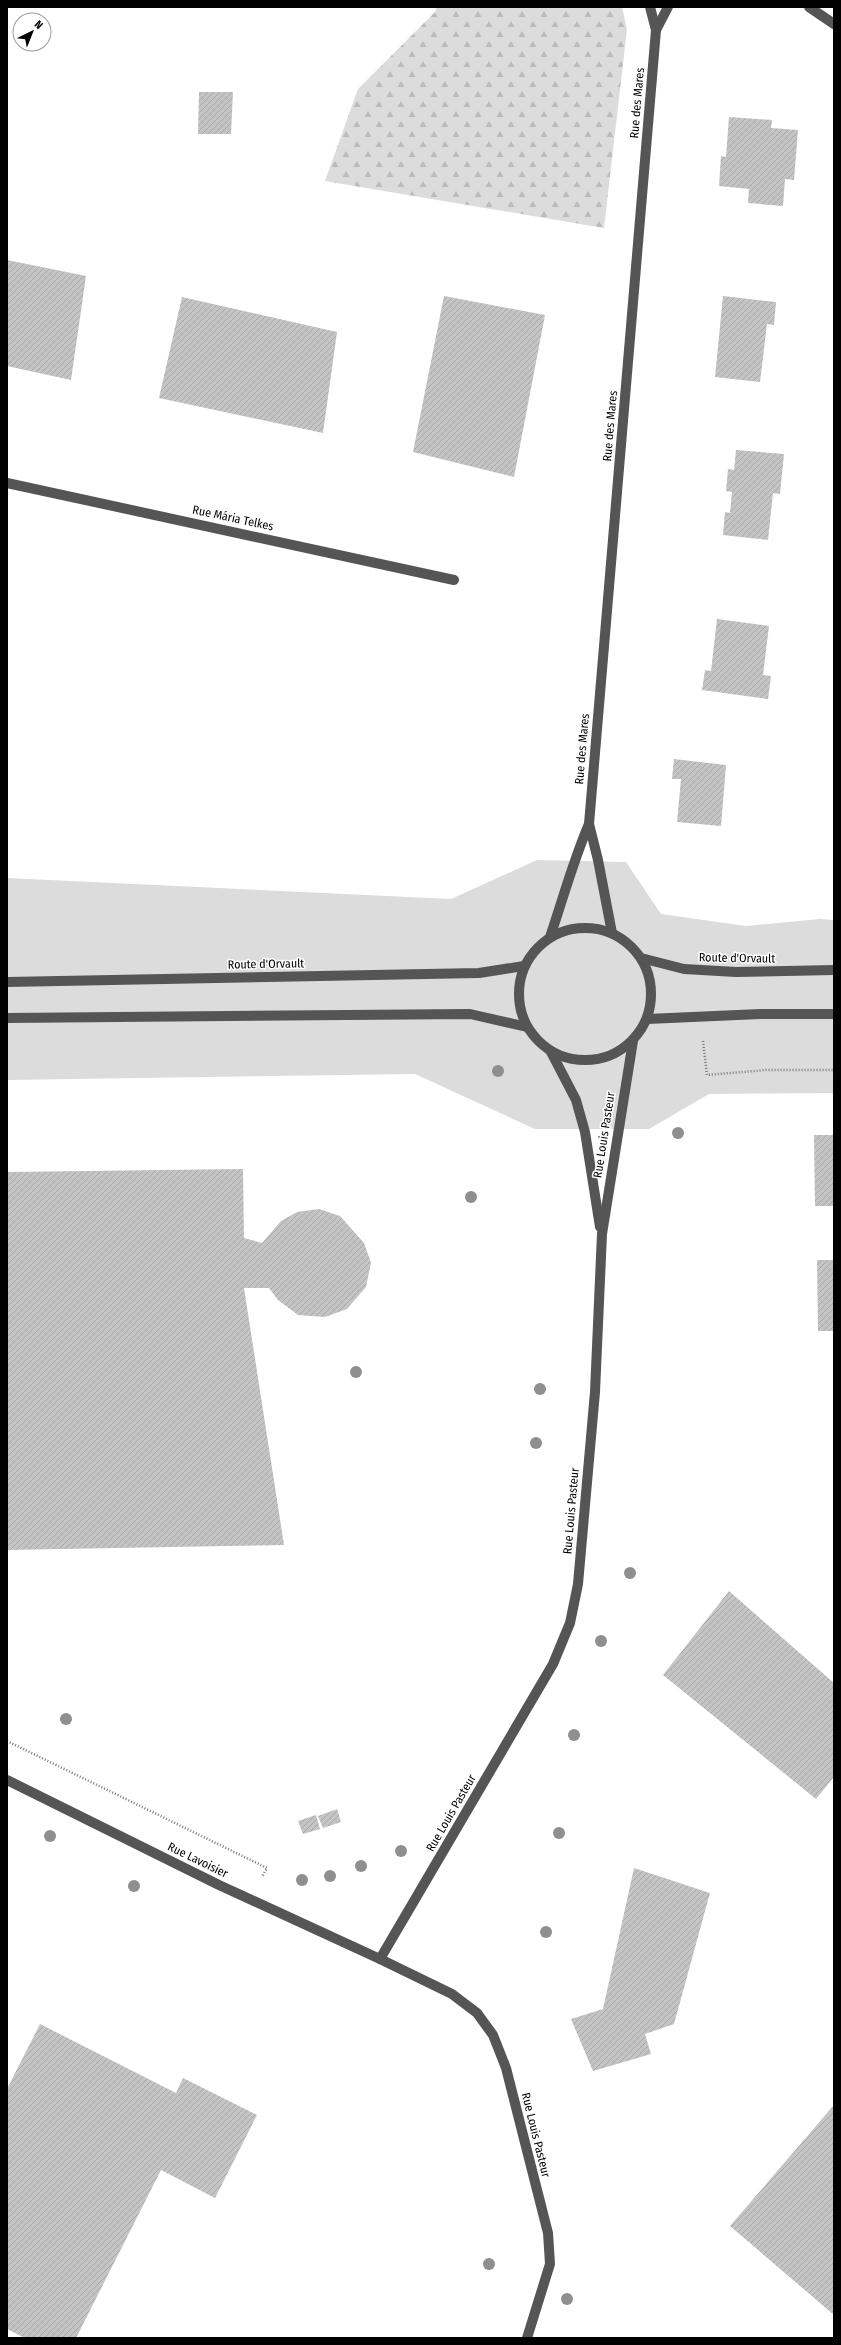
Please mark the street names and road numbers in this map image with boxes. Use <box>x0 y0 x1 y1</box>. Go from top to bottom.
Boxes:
street label: Rue des Mares <box>627 67 647 139</box>
street label: Rue des Mares <box>600 390 620 462</box>
street label: Rue Mária Telkes <box>191 503 275 533</box>
street label: Rue des Mares <box>572 713 592 785</box>
street label: Route d'Orvault <box>699 950 775 966</box>
street label: Route d'Orvault <box>228 956 304 972</box>
street label: Rue Louis Pasteur <box>590 1090 618 1179</box>
street label: Rue Louis Pasteur <box>560 1466 582 1555</box>
street label: Rue Louis Pasteur <box>423 1771 479 1854</box>
street label: Rue Lavoisier <box>166 1839 231 1881</box>
street label: Rue Louis Pasteur <box>519 2091 553 2180</box>

